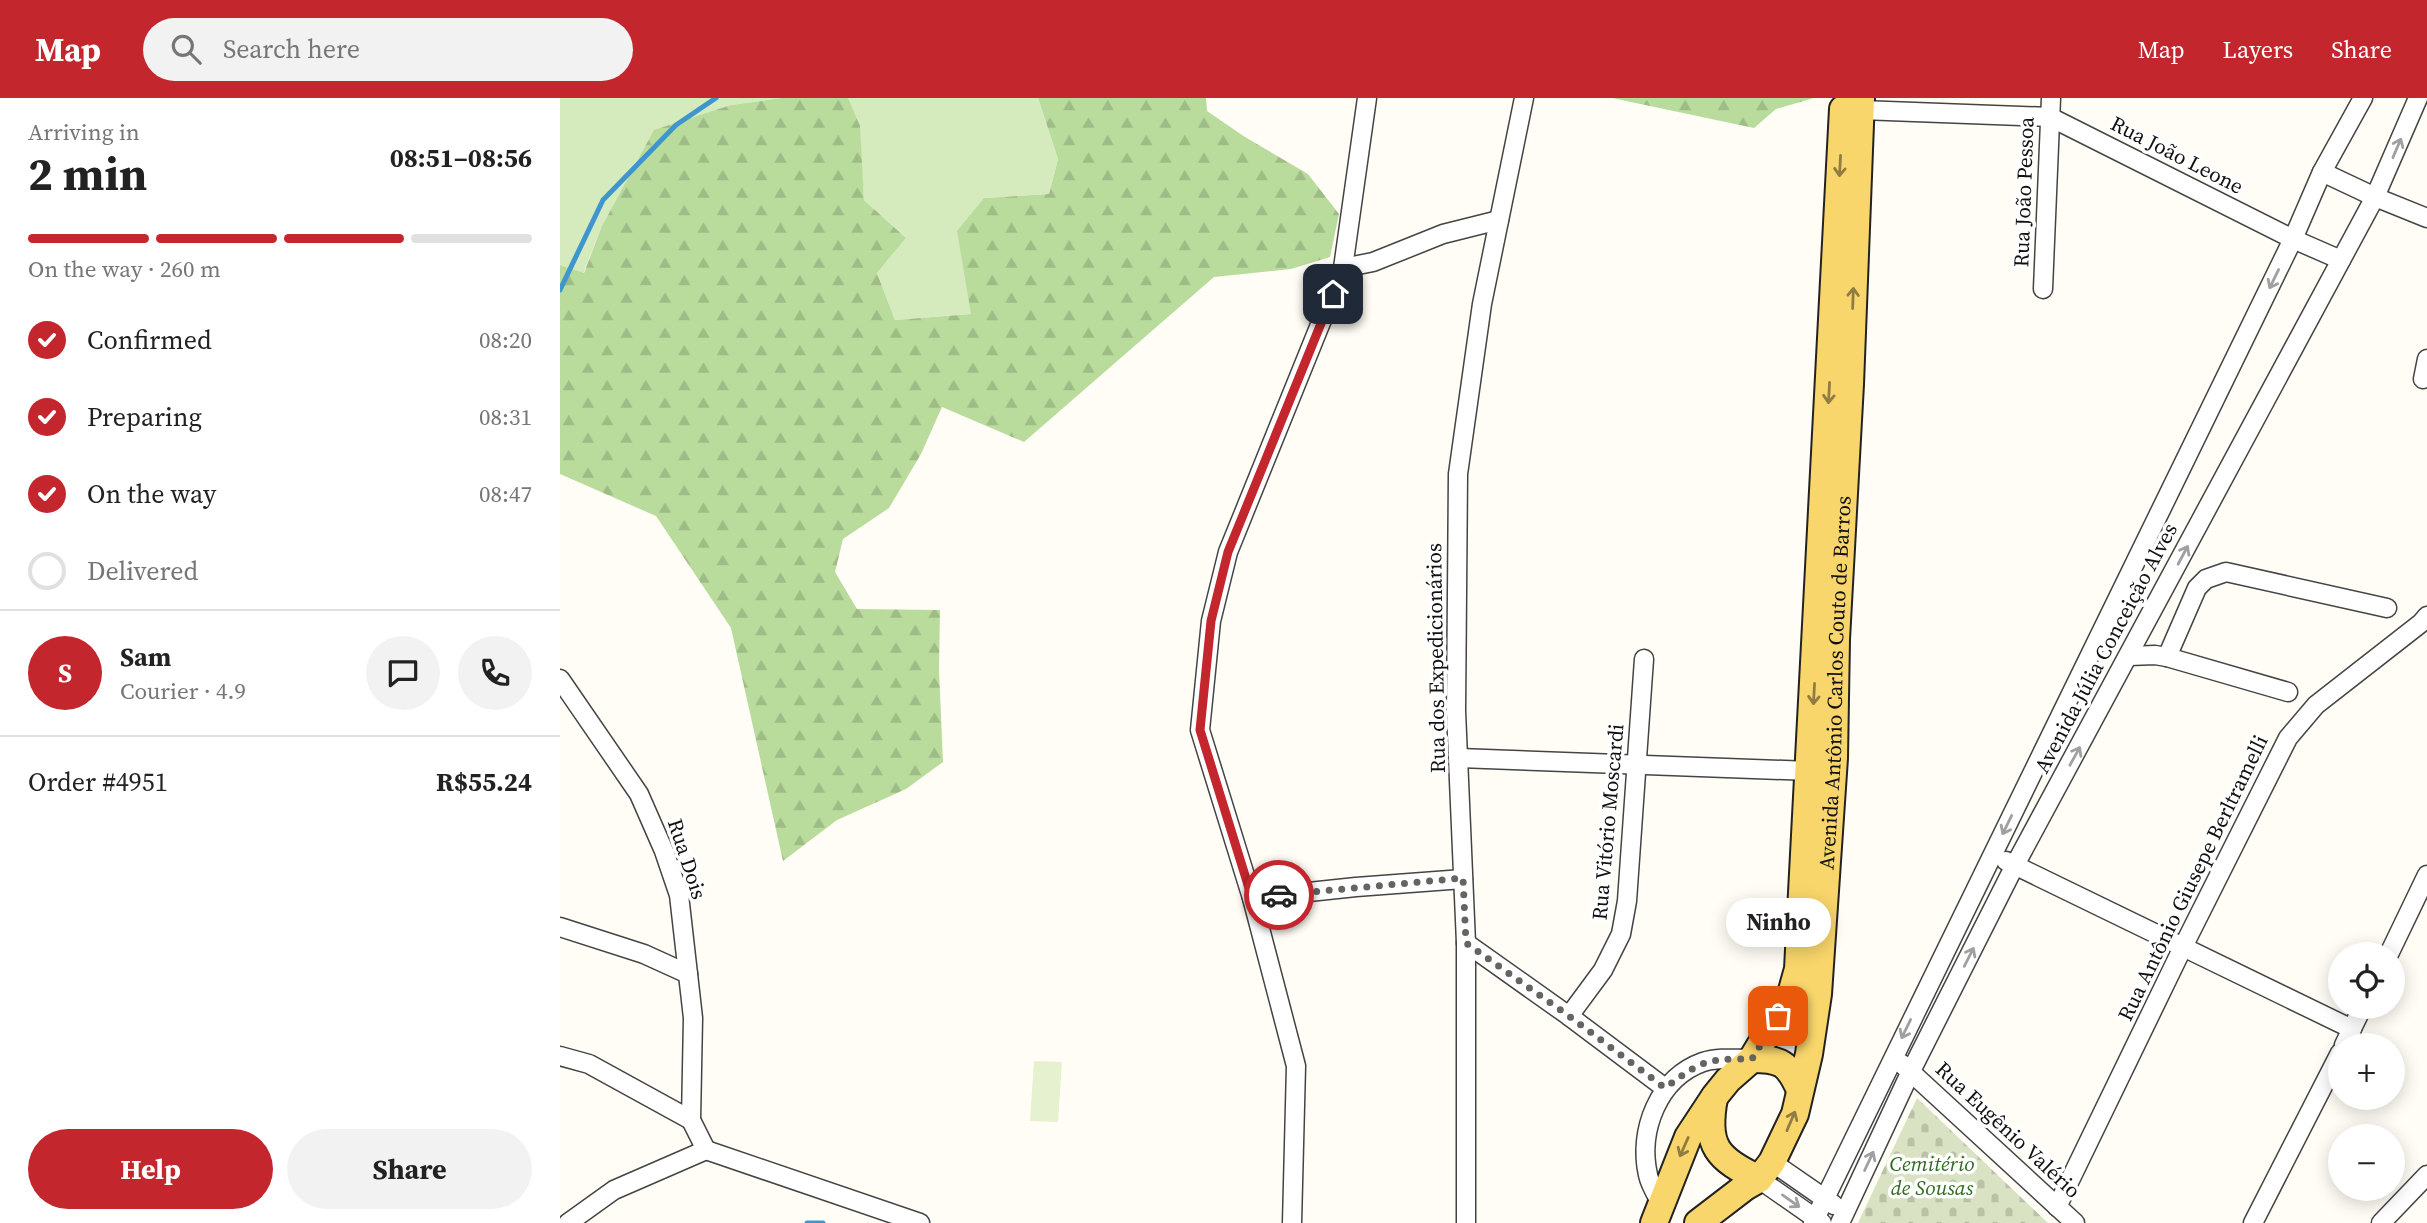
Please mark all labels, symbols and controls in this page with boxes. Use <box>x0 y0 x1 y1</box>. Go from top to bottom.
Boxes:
search box <box>143 18 633 81</box>
text: Map <box>35 27 101 72</box>
icon: search <box>167 30 205 68</box>
text: Search here <box>223 31 360 67</box>
text: Map <box>2138 33 2185 66</box>
text: Layers <box>2223 33 2293 66</box>
text: Share <box>2331 33 2392 66</box>
street label: Rua João Leone <box>2106 109 2249 201</box>
text: Arriving in <box>28 116 140 148</box>
street label: Rua João Pessoa <box>2006 116 2041 268</box>
one-way arrow <box>2391 137 2404 159</box>
text: 08:51–08:56 <box>390 140 532 176</box>
text: 2 min <box>28 142 147 205</box>
one-way arrow <box>1833 154 1846 177</box>
text: On the way · 260 m <box>28 253 221 285</box>
pin <box>1303 264 1363 324</box>
one-way arrow <box>2266 268 2280 289</box>
icon: home <box>1314 275 1352 313</box>
one-way arrow <box>1847 287 1860 310</box>
icon: check <box>28 321 66 359</box>
text: Confirmed <box>87 322 212 358</box>
text: 08:20 <box>479 324 532 356</box>
one-way arrow <box>1823 382 1836 405</box>
icon: check <box>28 398 66 436</box>
text: Preparing <box>87 399 202 435</box>
text: 08:31 <box>479 401 532 433</box>
icon: check <box>28 475 66 513</box>
text: On the way <box>87 476 216 512</box>
text: 08:47 <box>479 478 532 510</box>
street label: Avenida Antônio Carlos Couto de Barros <box>1811 495 1858 871</box>
street label: Avenida Júlia Conceição Alves <box>2027 518 2184 778</box>
street label: Rua dos Expedicionários <box>1419 543 1452 773</box>
one-way arrow <box>2176 546 2190 566</box>
text: Delivered <box>87 553 198 589</box>
button: chat <box>366 636 440 710</box>
button: phone <box>458 636 532 710</box>
text: Sam <box>120 639 171 675</box>
text: S <box>58 655 72 691</box>
text: Courier · 4.9 <box>120 675 246 707</box>
one-way arrow <box>1807 682 1820 705</box>
street label: Rua Vitório Moscardi <box>1584 722 1631 921</box>
street label: Rua Antônio Giusepe Berltramelli <box>2110 730 2275 1026</box>
one-way arrow <box>2068 746 2082 766</box>
text: Order #4951 <box>28 764 168 800</box>
text: R$55.24 <box>436 764 532 800</box>
one-way arrow <box>1999 814 2013 835</box>
street label: Rua Dois <box>661 815 714 903</box>
courier <box>1244 860 1314 930</box>
icon: car <box>1260 876 1298 914</box>
callout: Ninho <box>1726 897 1830 946</box>
text: Ninho <box>1746 906 1811 938</box>
map controls <box>2328 942 2405 1201</box>
button: locate <box>2328 942 2405 1019</box>
one-way arrow <box>1962 947 1976 968</box>
pin <box>1748 986 1808 1046</box>
icon: bag <box>1759 997 1797 1035</box>
one-way arrow <box>1899 1018 1913 1039</box>
button: + <box>2328 1033 2405 1110</box>
street label: Rua Eugênio Valério <box>1929 1055 2087 1205</box>
one-way arrow <box>1785 1111 1798 1132</box>
button: − <box>2328 1124 2405 1201</box>
button: Help <box>28 1129 273 1209</box>
button: Share <box>287 1129 532 1209</box>
one-way arrow <box>1677 1136 1690 1157</box>
park label: Cemitério de Sousas <box>1889 1149 1975 1202</box>
one-way arrow <box>1863 1151 1876 1173</box>
one-way arrow <box>1781 1194 1800 1208</box>

